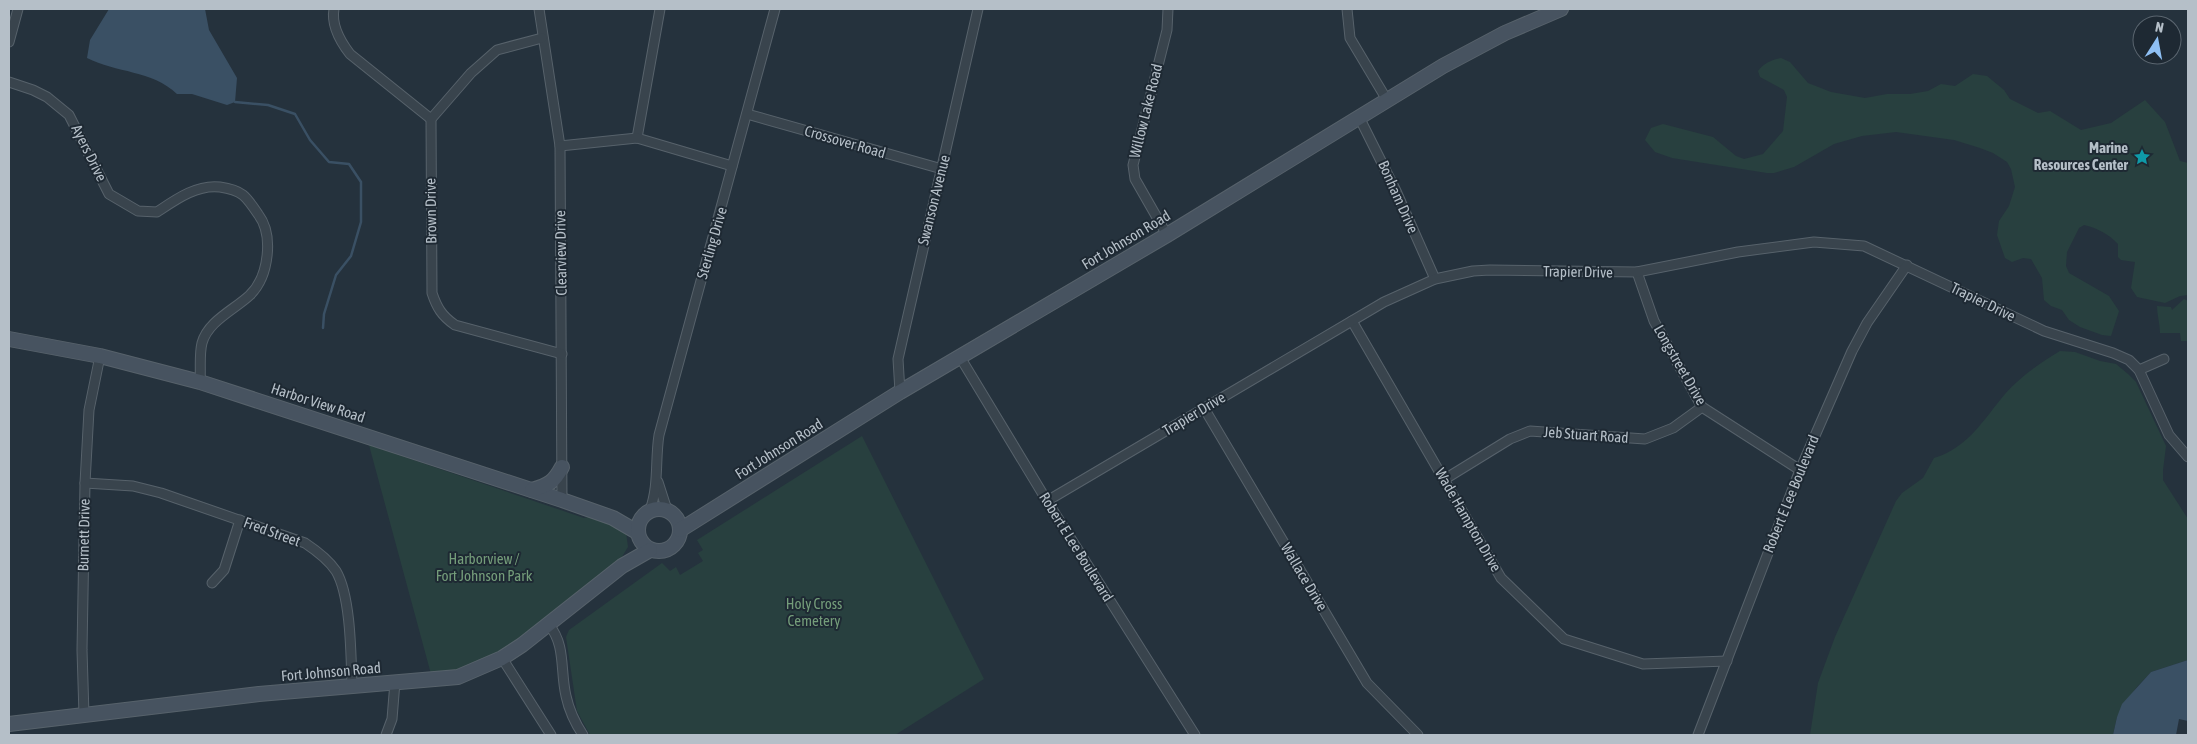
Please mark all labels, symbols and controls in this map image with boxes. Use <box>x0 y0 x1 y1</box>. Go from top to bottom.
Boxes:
north arrow <box>2132 15 2182 65</box>
text: N <box>2154 19 2165 36</box>
street label: Willow Lake Road <box>1126 62 1165 160</box>
street label: Ayers Drive <box>68 122 111 184</box>
street label: Crossover Road <box>803 122 888 161</box>
place label: Marine Resources Center <box>2034 139 2129 173</box>
place icon: Marine Resources Center <box>2132 147 2152 167</box>
street label: Swanson Avenue <box>914 153 953 247</box>
street label: Bonham Drive <box>1375 158 1422 236</box>
street label: Brown Drive <box>421 178 440 244</box>
street label: Sterling Drive <box>693 205 730 281</box>
street label: Fort Johnson Road <box>1078 206 1173 273</box>
street label: Clearview Drive <box>551 210 570 296</box>
street label: Trapier Drive <box>1543 262 1613 281</box>
street label: Trapier Drive <box>1948 279 2018 325</box>
street label: Longstreet Drive <box>1651 322 1710 408</box>
street label: Harbor View Road <box>269 379 367 426</box>
street label: Trapier Drive <box>1159 388 1228 439</box>
street label: Fort Johnson Road <box>732 415 826 482</box>
street label: Jeb Stuart Road <box>1543 423 1629 446</box>
street label: Robert E Lee Boulevard <box>1759 432 1822 555</box>
street label: Wade Hampton Drive <box>1432 465 1505 575</box>
street label: Robert E Lee Boulevard <box>1036 489 1117 604</box>
street label: Burnett Drive <box>74 498 93 571</box>
street label: Fred Street <box>242 513 303 550</box>
street label: Wallace Drive <box>1278 540 1331 614</box>
park label: Harborview / Fort Johnson Park <box>436 550 533 584</box>
park label: Holy Cross Cemetery <box>786 595 842 629</box>
street label: Fort Johnson Road <box>280 659 382 684</box>

